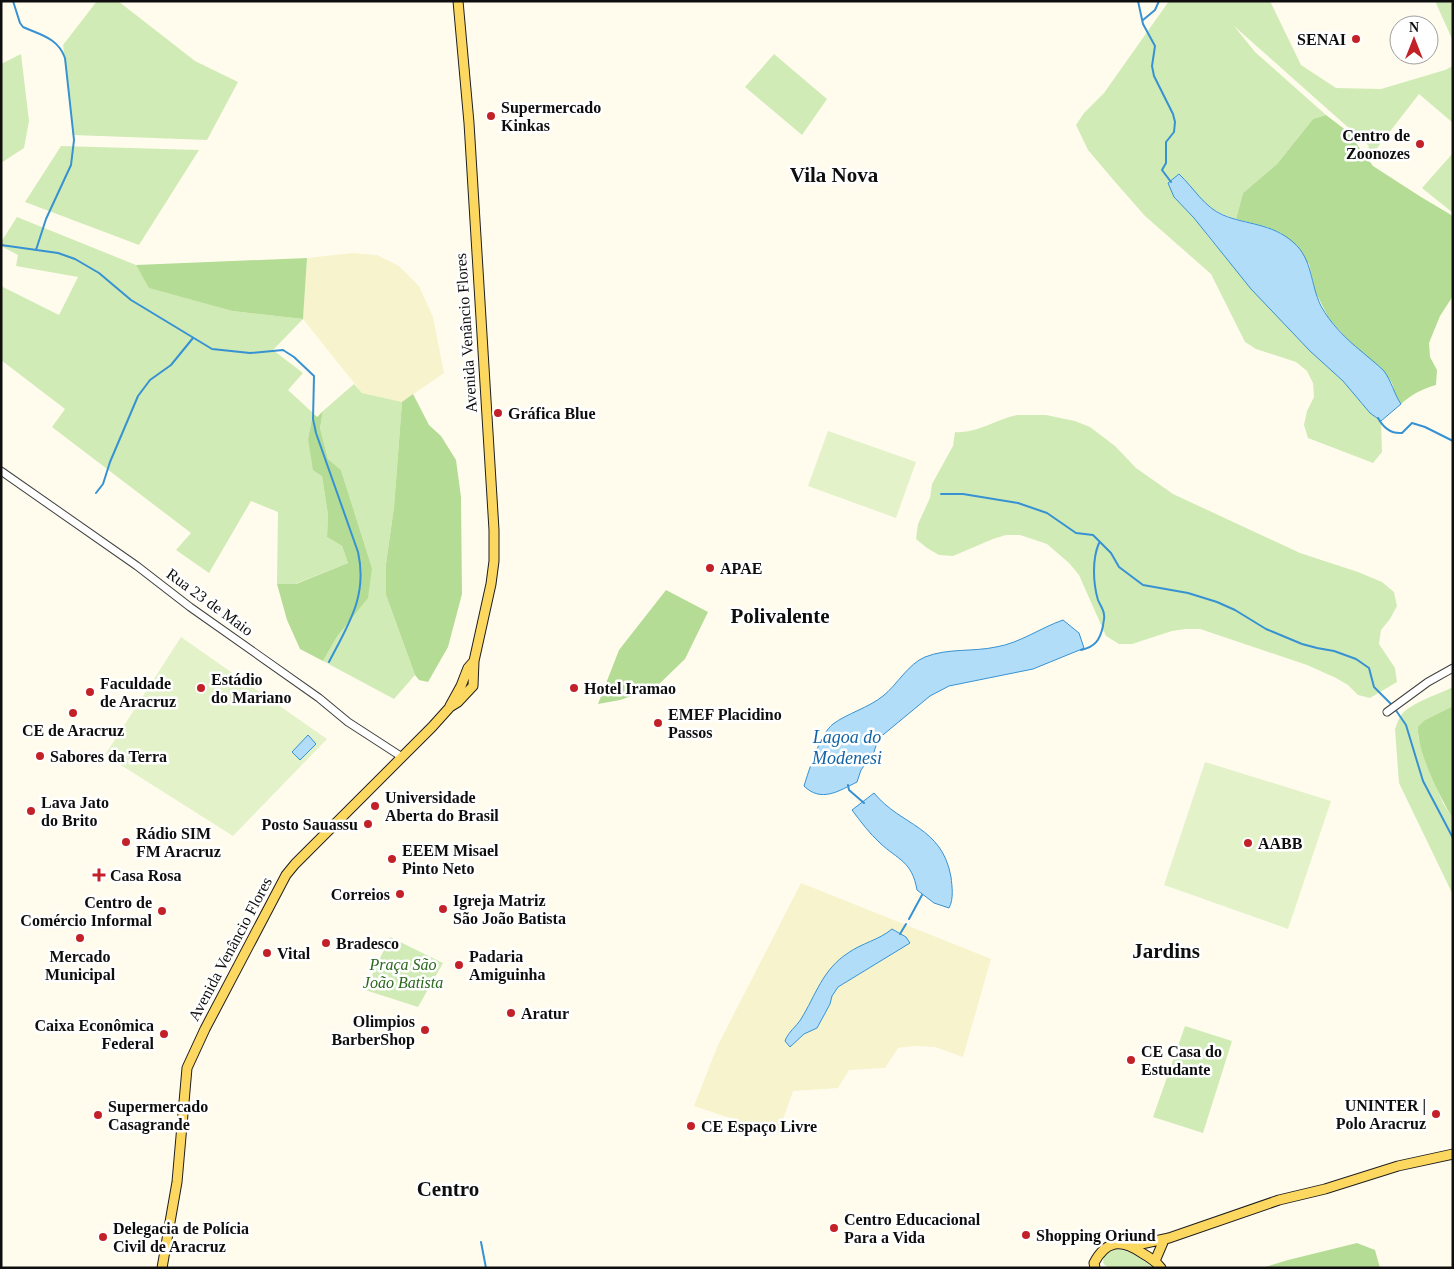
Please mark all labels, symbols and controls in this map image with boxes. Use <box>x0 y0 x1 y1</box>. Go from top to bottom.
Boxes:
north arrow <box>1389 15 1439 65</box>
text: N <box>1409 20 1419 35</box>
place label: SENAI <box>1297 31 1346 48</box>
marker: SENAI <box>1350 33 1362 45</box>
place label: Supermercado Kinkas <box>501 99 601 134</box>
marker: Supermercado Kinkas <box>485 110 497 122</box>
place label: Centro de Zoonozes <box>1342 127 1410 162</box>
marker: Centro de Zoonozes <box>1414 138 1426 150</box>
district label: Vila Nova <box>790 163 879 187</box>
street label: Avenida Venâncio Flores <box>452 252 480 414</box>
place label: Gráfica Blue <box>508 405 596 422</box>
marker: Gráfica Blue <box>492 407 504 419</box>
place label: APAE <box>720 560 762 577</box>
marker: APAE <box>704 562 716 574</box>
street label: Rua 23 de Maio <box>163 565 257 639</box>
district label: Polivalente <box>730 604 830 628</box>
place label: Estádio do Mariano <box>211 671 291 706</box>
place label: Faculdade de Aracruz <box>100 675 176 710</box>
place label: Hotel Iramao <box>584 680 676 697</box>
marker: Estádio do Mariano <box>195 682 207 694</box>
marker: Hotel Iramao <box>568 682 580 694</box>
marker: Faculdade de Aracruz <box>84 686 96 698</box>
place label: EMEF Placidino Passos <box>668 706 782 741</box>
marker: CE de Aracruz <box>67 707 79 719</box>
marker: EMEF Placidino Passos <box>652 717 664 729</box>
place label: CE de Aracruz <box>22 722 124 739</box>
water label: Lagoa do Modenesi <box>811 727 882 768</box>
place label: Sabores da Terra <box>50 748 167 765</box>
marker: Sabores da Terra <box>34 750 46 762</box>
place label: Universidade Aberta do Brasil <box>385 789 499 824</box>
place label: Lava Jato do Brito <box>41 794 109 829</box>
marker: Universidade Aberta do Brasil <box>369 800 381 812</box>
marker: Lava Jato do Brito <box>25 805 37 817</box>
place label: Posto Sauassu <box>262 816 358 833</box>
marker: Posto Sauassu <box>362 818 374 830</box>
place label: Rádio SIM FM Aracruz <box>136 825 221 860</box>
place label: AABB <box>1258 835 1303 852</box>
marker: Rádio SIM FM Aracruz <box>120 836 132 848</box>
marker: AABB <box>1242 837 1254 849</box>
place label: EEEM Misael Pinto Neto <box>402 842 499 877</box>
marker: EEEM Misael Pinto Neto <box>386 853 398 865</box>
place label: Casa Rosa <box>110 867 182 884</box>
marker: Casa Rosa <box>92 868 106 882</box>
street label: Avenida Venâncio Flores <box>185 874 275 1024</box>
place label: Correios <box>331 886 390 903</box>
marker: Correios <box>394 888 406 900</box>
place label: Igreja Matriz São João Batista <box>453 892 566 927</box>
place label: Centro de Comércio Informal <box>20 894 153 929</box>
marker: Igreja Matriz São João Batista <box>437 903 449 915</box>
marker: Centro de Comércio Informal <box>156 905 168 917</box>
marker: Mercado Municipal <box>74 932 86 944</box>
place label: Bradesco <box>336 935 399 952</box>
marker: Bradesco <box>320 937 332 949</box>
district label: Jardins <box>1132 939 1200 963</box>
place label: Vital <box>277 945 311 962</box>
marker: Vital <box>261 947 273 959</box>
place label: Mercado Municipal <box>45 948 116 984</box>
place label: Padaria Amiguinha <box>469 948 545 984</box>
park label: Praça São João Batista <box>363 956 443 991</box>
marker: Padaria Amiguinha <box>453 959 465 971</box>
place label: Aratur <box>521 1005 569 1022</box>
marker: Aratur <box>505 1007 517 1019</box>
place label: Olimpios BarberShop <box>331 1013 415 1049</box>
place label: Caixa Econômica Federal <box>34 1017 155 1052</box>
marker: Olimpios BarberShop <box>419 1024 431 1036</box>
marker: Caixa Econômica Federal <box>158 1028 170 1040</box>
place label: CE Casa do Estudante <box>1141 1043 1222 1078</box>
marker: CE Casa do Estudante <box>1125 1054 1137 1066</box>
place label: UNINTER | Polo Aracruz <box>1336 1097 1426 1132</box>
place label: Supermercado Casagrande <box>108 1098 208 1134</box>
marker: UNINTER | Polo Aracruz <box>1430 1108 1442 1120</box>
marker: Supermercado Casagrande <box>92 1109 104 1121</box>
place label: CE Espaço Livre <box>701 1118 817 1136</box>
marker: CE Espaço Livre <box>685 1120 697 1132</box>
district label: Centro <box>417 1177 479 1201</box>
place label: Centro Educacional Para a Vida <box>844 1211 981 1246</box>
place label: Delegacia de Polícia Civil de Aracruz <box>113 1220 249 1255</box>
marker: Centro Educacional Para a Vida <box>828 1222 840 1234</box>
place label: Shopping Oriund <box>1036 1227 1156 1245</box>
marker: Shopping Oriund <box>1020 1229 1032 1241</box>
marker: Delegacia de Polícia Civil de Aracruz <box>97 1231 109 1243</box>

